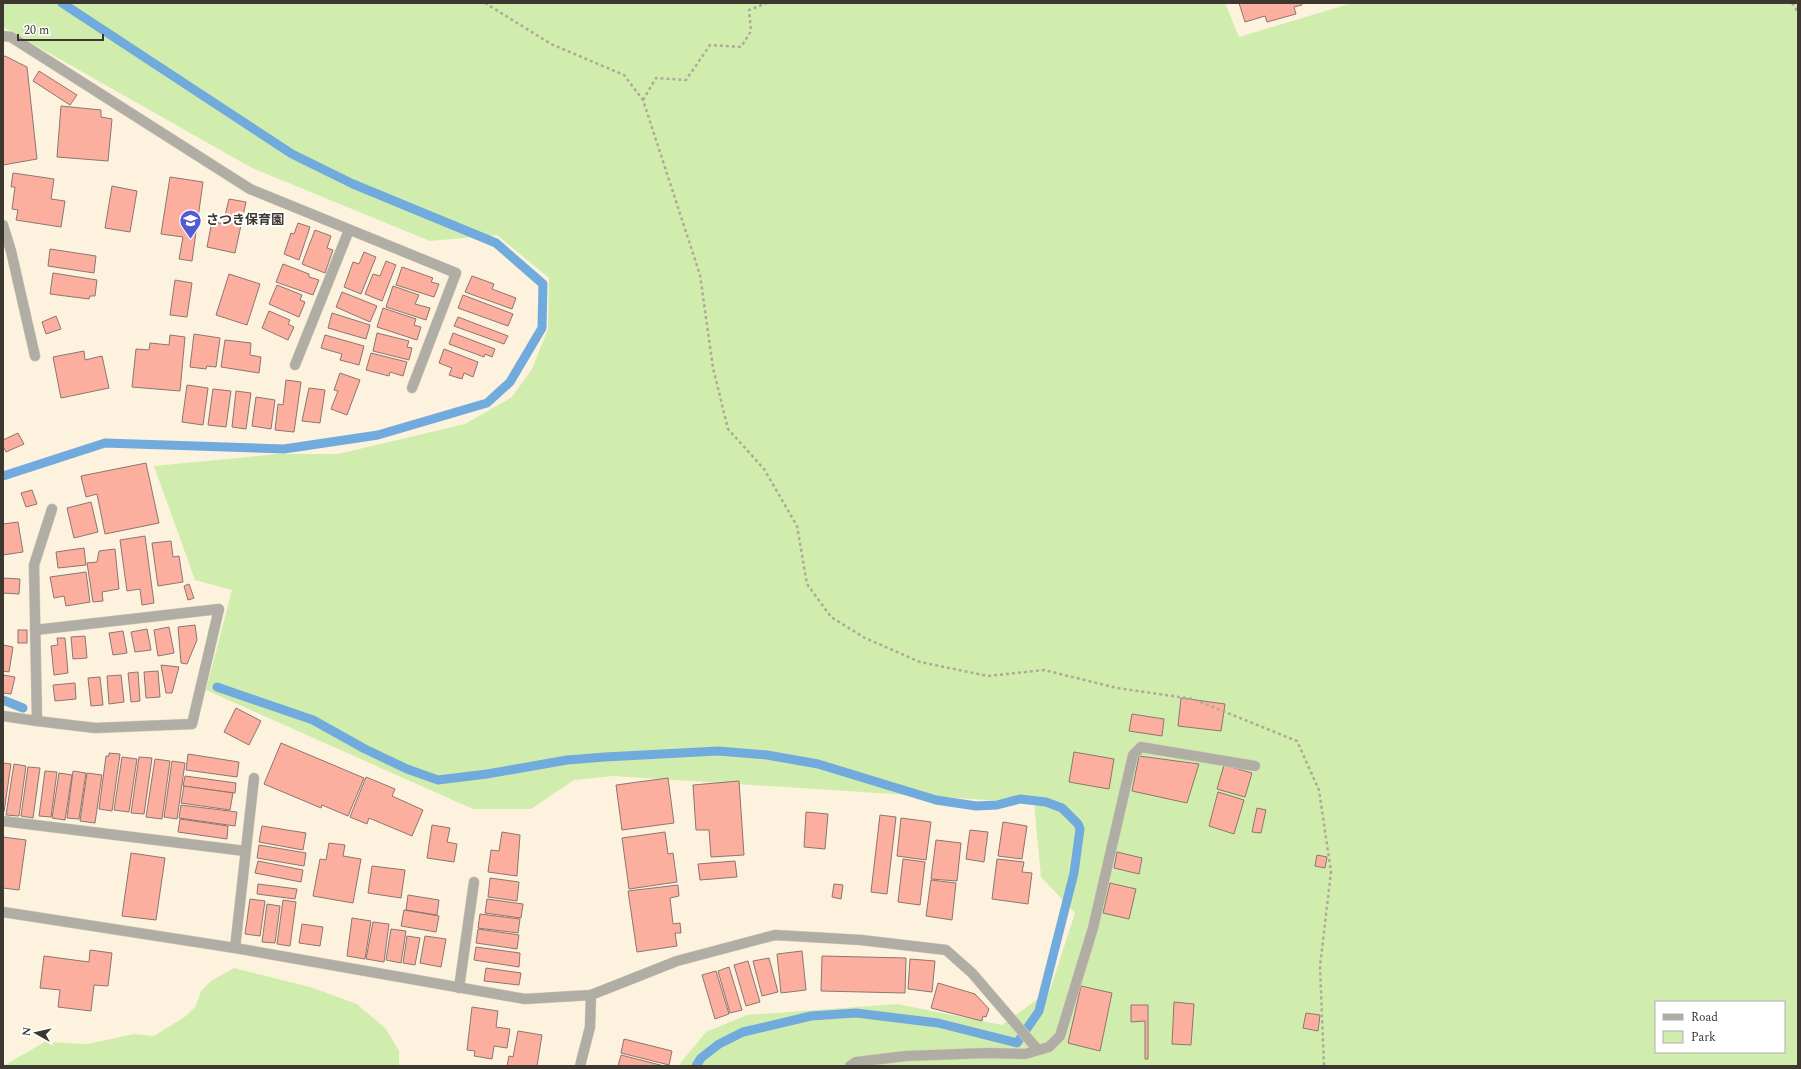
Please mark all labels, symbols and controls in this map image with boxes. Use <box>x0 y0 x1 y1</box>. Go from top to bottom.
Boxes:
scale bar <box>18 16 103 42</box>
text: 20 m <box>24 21 49 40</box>
school or university icon: さつき保育園 <box>177 207 203 240</box>
place label: さつき保育園 <box>206 210 284 230</box>
legend <box>1655 1001 1785 1053</box>
text: Road <box>1691 1008 1718 1027</box>
north arrow <box>16 1013 56 1053</box>
text: N <box>18 1026 36 1037</box>
text: Park <box>1691 1028 1716 1047</box>

